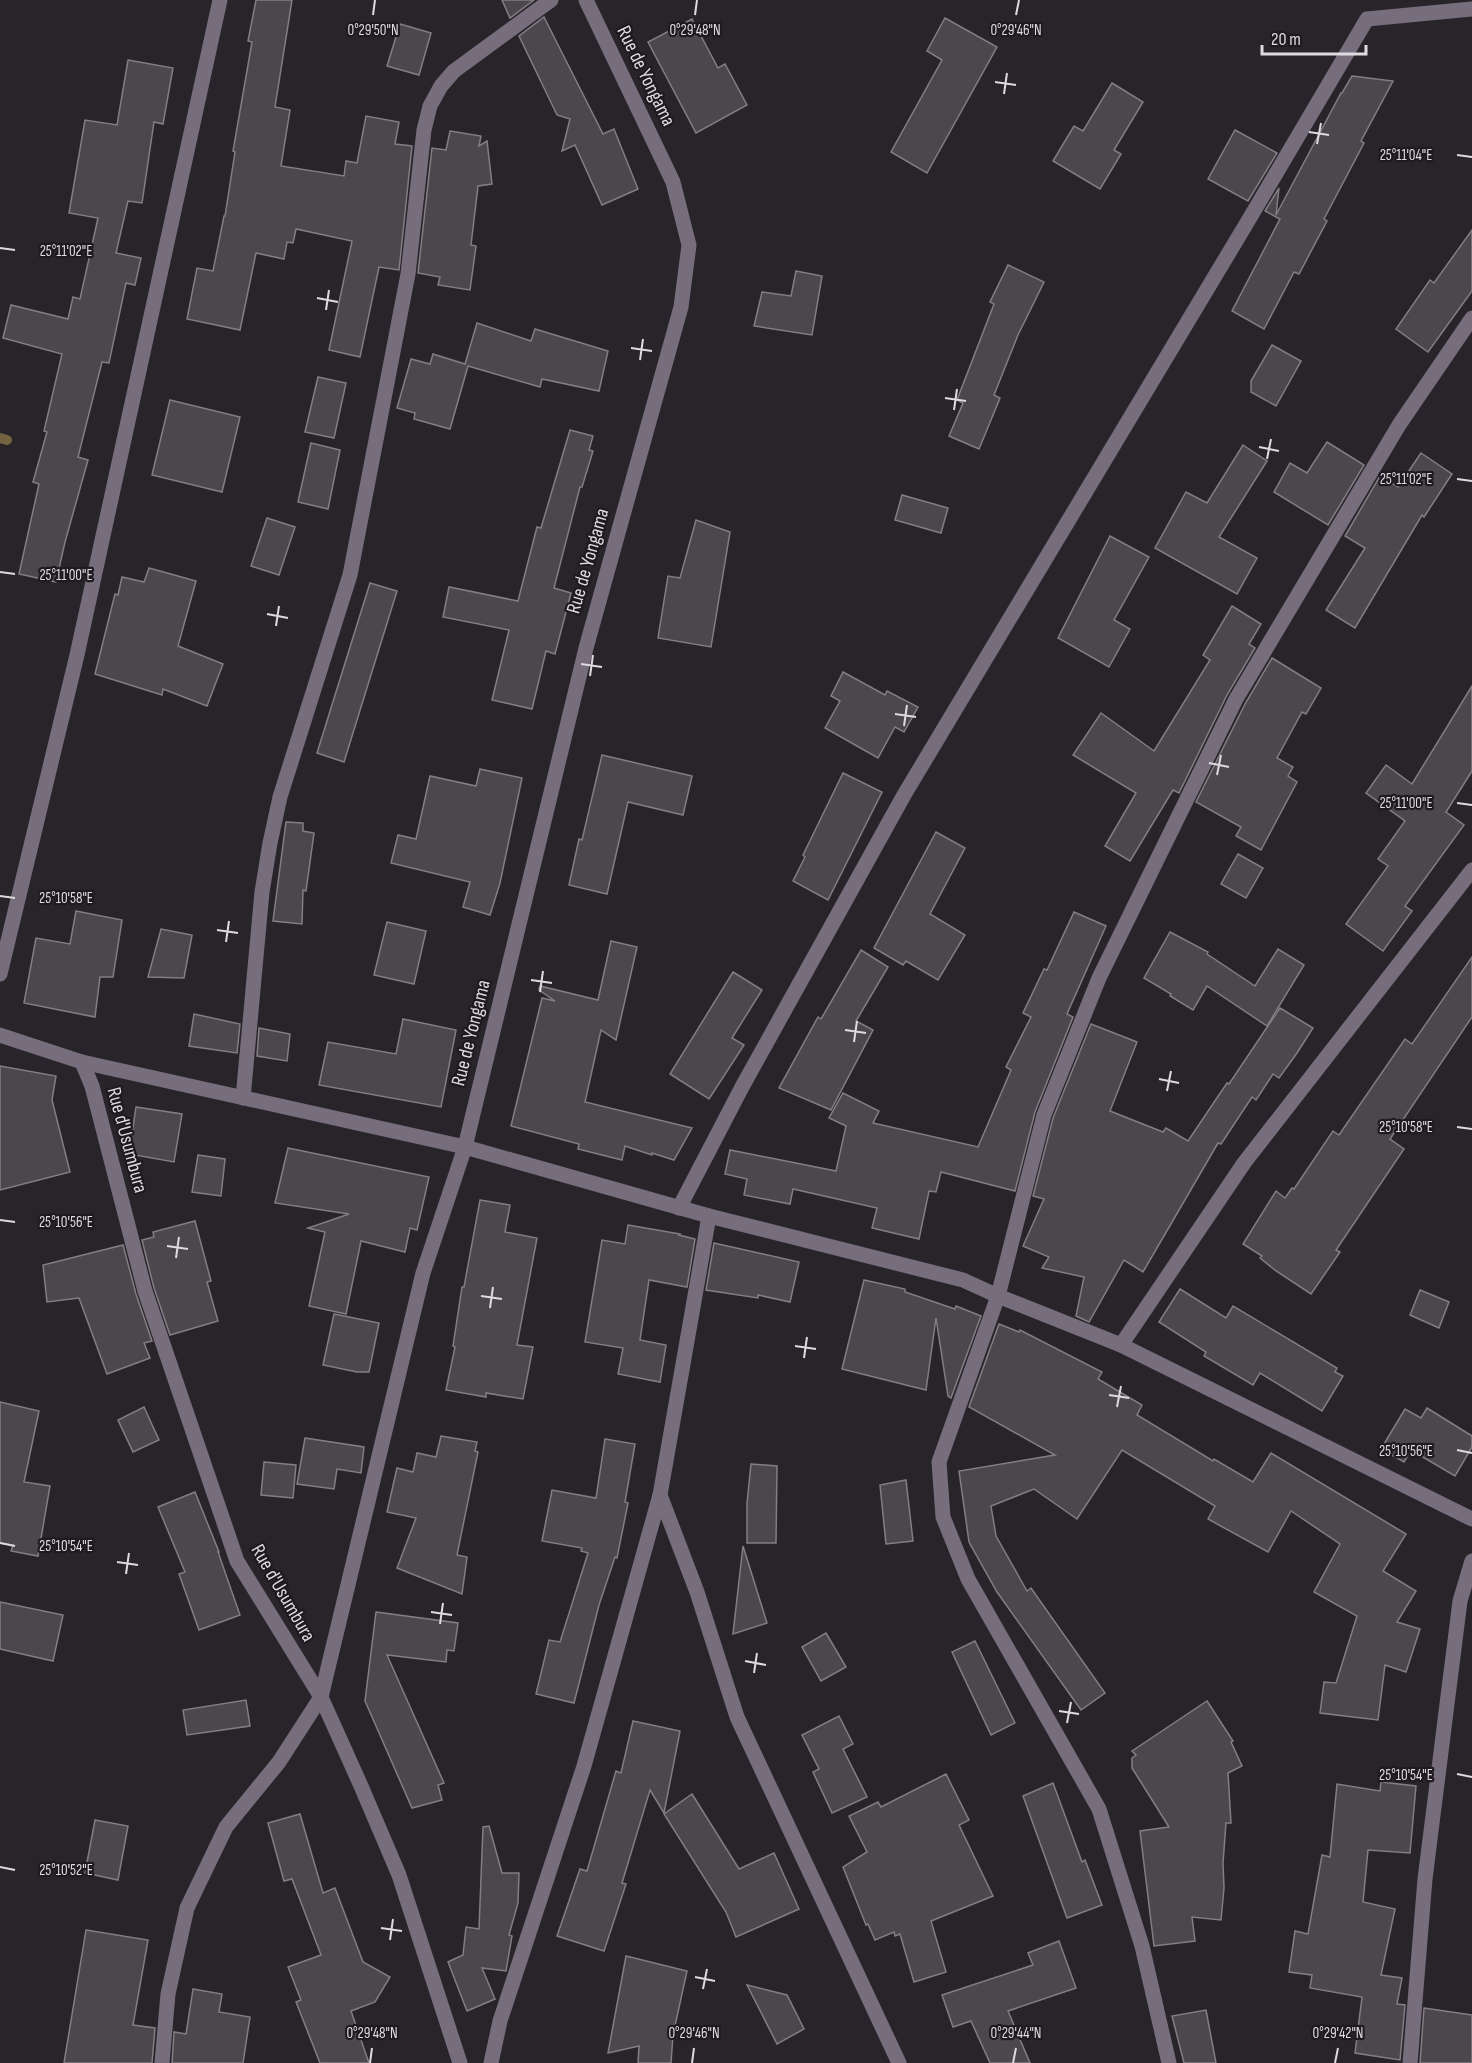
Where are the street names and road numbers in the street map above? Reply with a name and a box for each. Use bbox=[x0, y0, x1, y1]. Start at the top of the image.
street label: Rue de Yongama bbox=[611, 22, 681, 130]
street label: Rue de Yongama bbox=[562, 506, 614, 616]
street label: Rue de Yongama bbox=[446, 977, 496, 1089]
street label: Rue d'Usumbura bbox=[101, 1085, 153, 1195]
street label: Rue d'Usumbura bbox=[246, 1540, 320, 1646]

